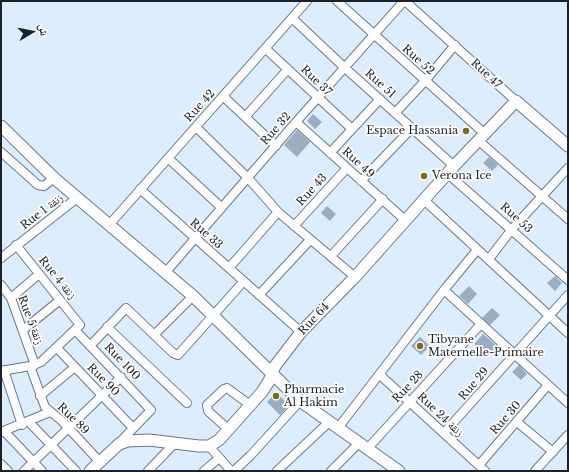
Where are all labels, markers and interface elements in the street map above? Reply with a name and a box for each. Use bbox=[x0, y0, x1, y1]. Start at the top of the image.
north arrow bbox=[12, 12, 52, 52]
text: ش bbox=[36, 23, 52, 37]
street label: Rue 52 bbox=[399, 42, 437, 78]
street label: Rue 47 bbox=[468, 56, 504, 92]
street label: Rue 37 bbox=[298, 63, 334, 99]
street label: Rue 51 bbox=[362, 67, 398, 101]
street label: Rue 42 bbox=[182, 87, 218, 125]
street label: Rue 32 bbox=[258, 110, 294, 148]
place label: Espace Hassania bbox=[366, 124, 458, 138]
marker: Espace Hassania bbox=[461, 126, 471, 136]
street label: Rue 49 bbox=[339, 145, 377, 181]
place label: Verona Ice bbox=[432, 169, 492, 183]
street label: Rue 43 bbox=[294, 171, 330, 209]
marker: Verona Ice bbox=[419, 171, 429, 181]
street label: Rue 1 زنقة bbox=[18, 191, 66, 233]
street label: Rue 53 bbox=[497, 200, 535, 236]
street label: Rue 33 bbox=[187, 216, 225, 252]
street label: Rue 4 زنقة bbox=[36, 254, 78, 302]
street label: Rue 5 زنقة bbox=[15, 294, 45, 346]
street label: Rue 64 bbox=[296, 300, 332, 338]
place label: Tibyane Maternelle-Primaire bbox=[428, 333, 544, 359]
street label: Rue 100 bbox=[101, 341, 143, 383]
marker: Tibyane Maternelle-Primaire bbox=[415, 341, 425, 351]
street label: Rue 90 bbox=[84, 361, 122, 399]
street label: Rue 29 bbox=[456, 365, 492, 403]
street label: Rue 28 bbox=[390, 368, 426, 406]
place label: Pharmacie Al Hakim bbox=[284, 383, 344, 409]
street label: Rue 24 زنقة bbox=[414, 390, 466, 440]
marker: Pharmacie Al Hakim bbox=[271, 391, 281, 401]
street label: Rue 30 bbox=[488, 399, 524, 437]
street label: Rue 89 bbox=[54, 401, 92, 437]

